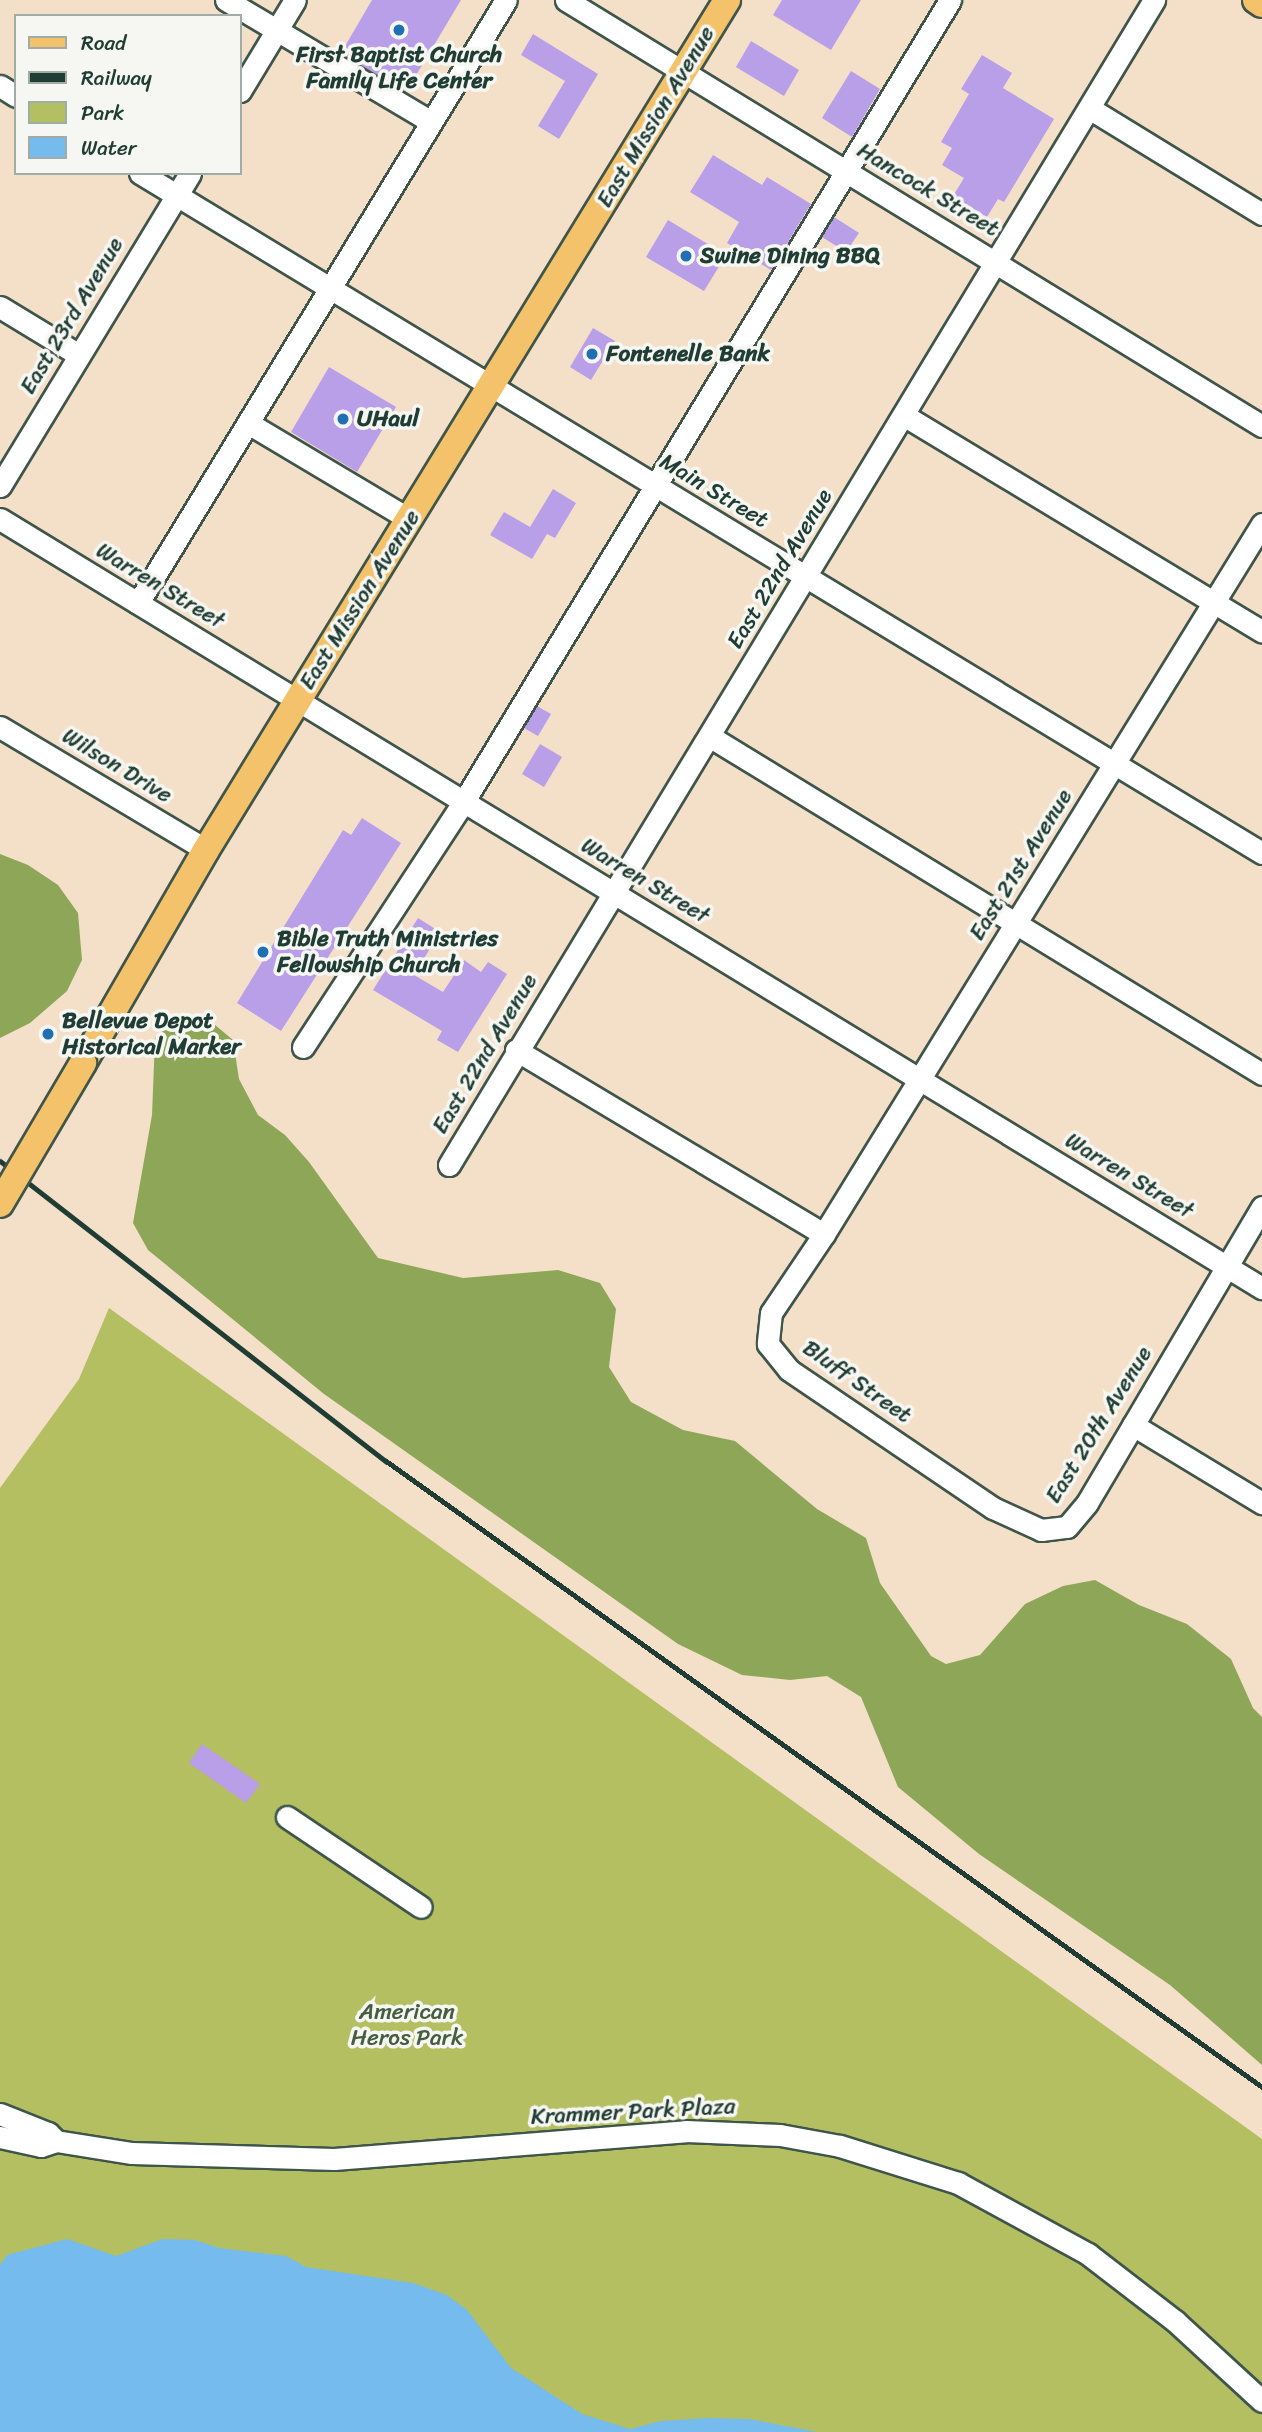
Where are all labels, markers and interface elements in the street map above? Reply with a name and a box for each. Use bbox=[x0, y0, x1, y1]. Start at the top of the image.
legend bbox=[14, 14, 242, 175]
street label: East Mission Avenue bbox=[591, 21, 721, 213]
marker: First Baptist Church Family Life Center bbox=[391, 22, 407, 38]
text: Road bbox=[81, 24, 126, 62]
place label: First Baptist Church Family Life Center bbox=[296, 41, 502, 95]
text: Railway bbox=[81, 59, 152, 97]
text: Park bbox=[81, 94, 124, 132]
text: Water bbox=[81, 129, 136, 167]
street label: Hancock Street bbox=[852, 137, 1004, 243]
street label: East 23rd Avenue bbox=[14, 233, 130, 399]
place label: Swine Dining BBQ bbox=[700, 242, 880, 270]
marker: Swine Dining BBQ bbox=[678, 248, 694, 264]
place label: Fontenelle Bank bbox=[606, 340, 770, 368]
marker: Fontenelle Bank bbox=[584, 346, 600, 362]
place label: UHaul bbox=[357, 405, 419, 433]
marker: UHaul bbox=[335, 411, 351, 427]
street label: Main Street bbox=[655, 448, 773, 534]
street label: East 22nd Avenue bbox=[721, 484, 839, 654]
street label: East Mission Avenue bbox=[293, 505, 427, 695]
street label: Warren Street bbox=[91, 537, 229, 635]
street label: Wilson Drive bbox=[57, 722, 177, 810]
street label: East 21st Avenue bbox=[963, 784, 1079, 946]
street label: Warren Street bbox=[576, 832, 714, 930]
place label: Bible Truth Ministries Fellowship Church bbox=[277, 925, 497, 979]
marker: Bible Truth Ministries Fellowship Church bbox=[255, 944, 271, 960]
street label: East 22nd Avenue bbox=[426, 969, 544, 1139]
place label: Bellevue Depot Historical Marker bbox=[62, 1007, 241, 1061]
marker: Bellevue Depot Historical Marker bbox=[40, 1026, 56, 1042]
street label: Warren Street bbox=[1060, 1127, 1198, 1225]
street label: Bluff Street bbox=[797, 1334, 917, 1430]
street label: East 20th Avenue bbox=[1040, 1341, 1158, 1509]
park label: American Heros Park bbox=[351, 1998, 463, 2052]
street label: Krammer Park Plaza bbox=[530, 2093, 736, 2131]

